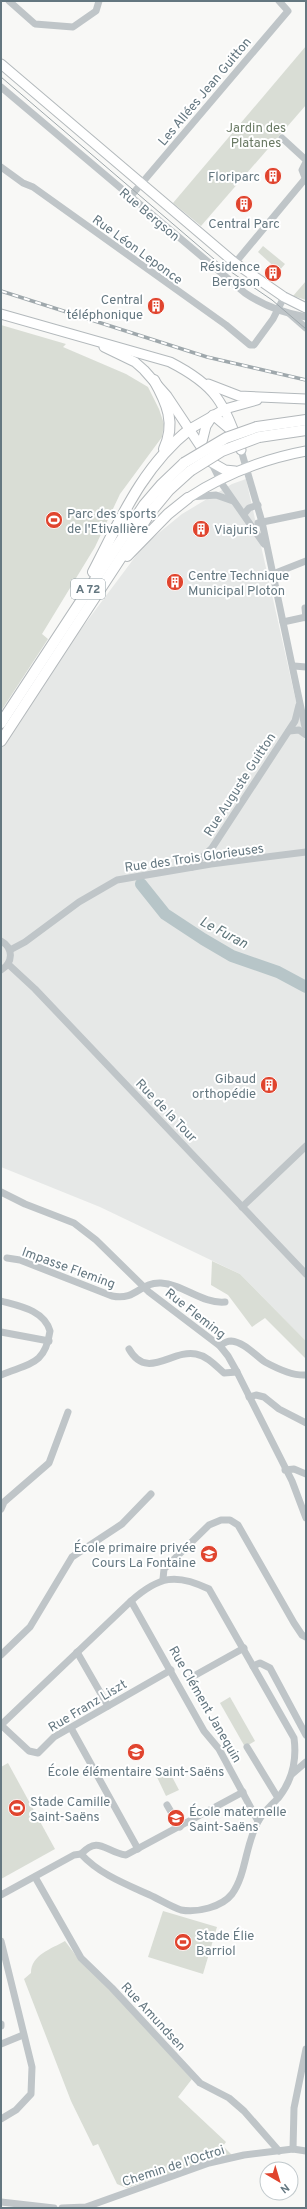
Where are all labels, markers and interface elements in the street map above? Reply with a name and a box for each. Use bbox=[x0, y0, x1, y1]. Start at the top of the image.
street label: Les Allées Jean Guitton bbox=[156, 35, 256, 150]
park label: Jardin des Platanes bbox=[226, 121, 286, 152]
building icon: Floriparc bbox=[263, 166, 283, 186]
place label: Floriparc bbox=[208, 170, 260, 186]
street label: Rue Bergson bbox=[115, 186, 182, 245]
building icon: Central Parc bbox=[234, 194, 254, 214]
street label: Rue Léon Leponce bbox=[89, 212, 185, 289]
place label: Central Parc bbox=[208, 217, 280, 233]
place label: Résidence Bergson bbox=[200, 260, 260, 291]
building icon: Résidence Bergson bbox=[263, 263, 283, 283]
place label: Central téléphonique bbox=[67, 293, 143, 324]
building icon: Central téléphonique bbox=[146, 296, 166, 316]
place label: Parc des sports de l'Etivallière bbox=[67, 507, 157, 538]
sports icon: Parc des sports de l'Etivallière bbox=[44, 510, 64, 530]
building icon: Viajuris bbox=[191, 519, 211, 539]
place label: Viajuris bbox=[214, 523, 258, 539]
place label: Centre Technique Municipal Ploton bbox=[188, 569, 289, 600]
building icon: Centre Technique Municipal Ploton bbox=[165, 572, 185, 592]
road number: A 72 bbox=[71, 579, 105, 599]
street label: Rue Auguste Guitton bbox=[201, 730, 280, 840]
street label: Rue des Trois Glorieuses bbox=[124, 841, 265, 877]
water label: Le Furan bbox=[196, 914, 251, 953]
place label: Gibaud orthopédie bbox=[192, 1072, 256, 1103]
building icon: Gibaud orthopédie bbox=[259, 1075, 279, 1095]
street label: Rue de la Tour bbox=[131, 1076, 200, 1146]
street label: Impasse Fleming bbox=[19, 1245, 117, 1293]
street label: Rue Fleming bbox=[161, 1286, 228, 1343]
place label: École primaire privée Cours La Fontaine bbox=[74, 1539, 196, 1572]
school or university icon: École primaire privée Cours La Fontaine bbox=[199, 1544, 219, 1564]
street label: Rue Clément Janequin bbox=[164, 1644, 244, 1766]
street label: Rue Franz Liszt bbox=[46, 1677, 130, 1736]
school or university icon: École élémentaire Saint-Saëns bbox=[126, 1742, 146, 1762]
place label: École élémentaire Saint-Saëns bbox=[48, 1763, 224, 1781]
place label: Stade Camille Saint-Saëns bbox=[30, 1795, 110, 1826]
sports icon: Stade Camille Saint-Saëns bbox=[7, 1798, 27, 1818]
place label: École maternelle Saint-Saëns bbox=[189, 1803, 287, 1836]
school or university icon: École maternelle Saint-Saëns bbox=[166, 1808, 186, 1828]
place label: Stade Élie Barriol bbox=[196, 1927, 254, 1960]
sports icon: Stade Élie Barriol bbox=[173, 1932, 193, 1952]
street label: Rue Amundsen bbox=[117, 1980, 188, 2055]
street label: Chemin de l'Octroi bbox=[120, 2143, 227, 2191]
north arrow bbox=[259, 2161, 299, 2201]
text: N bbox=[277, 2180, 292, 2196]

